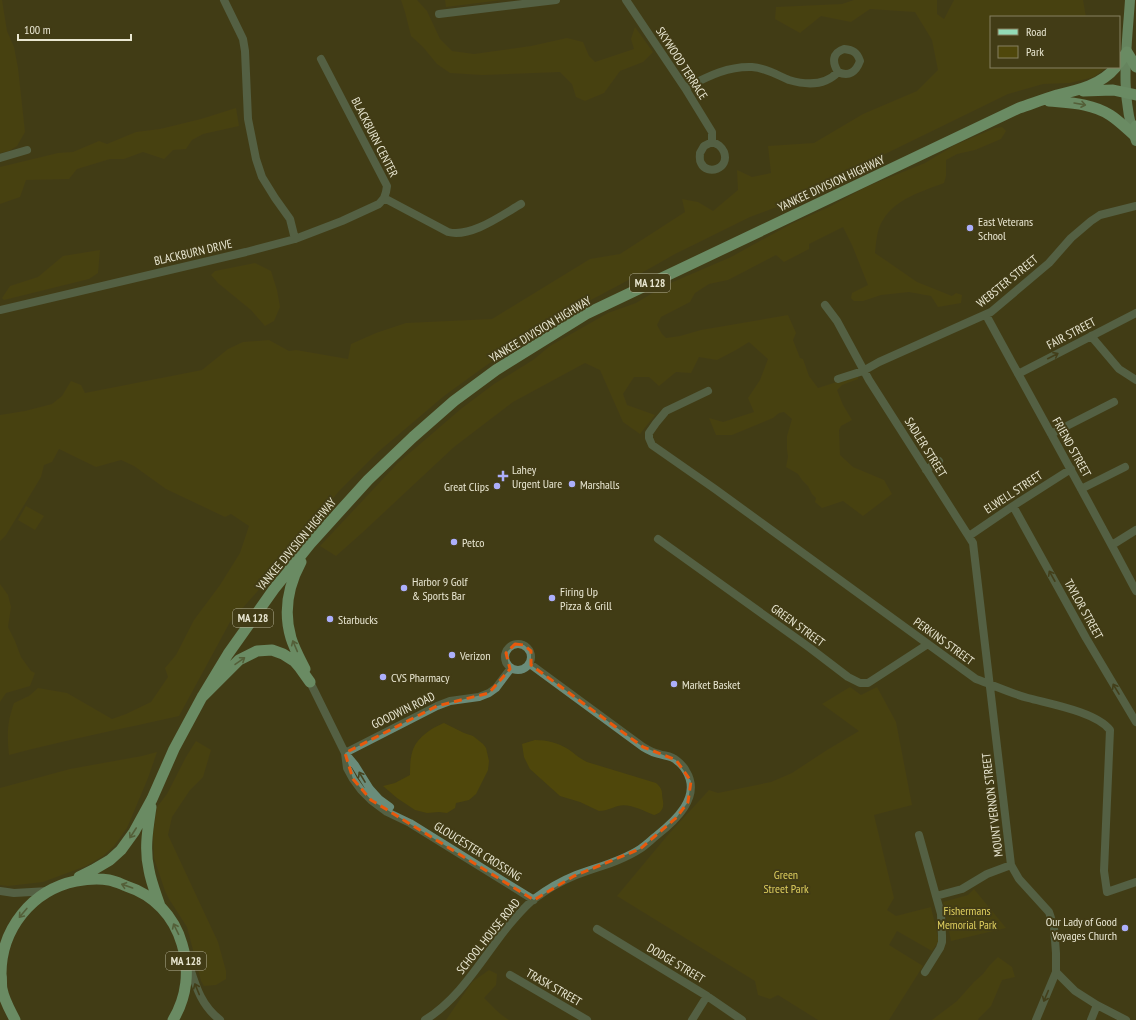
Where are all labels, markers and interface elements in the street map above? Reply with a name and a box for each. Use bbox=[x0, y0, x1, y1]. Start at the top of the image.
scale bar bbox=[18, 16, 131, 42]
legend bbox=[990, 16, 1120, 68]
text: 100 m bbox=[24, 22, 51, 37]
street label: SKYWOOD TERRACE bbox=[653, 24, 711, 102]
text: Road bbox=[1026, 24, 1046, 39]
text: Park bbox=[1026, 44, 1044, 59]
street label: BLACKBURN CENTER bbox=[348, 95, 402, 180]
one-way arrow bbox=[1074, 100, 1087, 108]
street label: YANKEE DIVISION HIGHWAY bbox=[775, 151, 887, 214]
place label: East Veterans School bbox=[978, 214, 1033, 243]
marker: East Veterans School bbox=[965, 223, 975, 233]
street label: BLACKBURN DRIVE bbox=[152, 236, 234, 268]
street label: WEBSTER STREET bbox=[973, 251, 1041, 310]
road number: MA 128 bbox=[630, 274, 670, 292]
street label: YANKEE DIVISION HIGHWAY bbox=[486, 292, 594, 365]
street label: FAIR STREET bbox=[1044, 313, 1099, 352]
one-way arrow bbox=[1047, 352, 1059, 359]
street label: SADLER STREET bbox=[902, 414, 951, 480]
street label: FRIEND STREET bbox=[1049, 415, 1095, 480]
place label: Lahey Urgent Uare bbox=[512, 462, 562, 491]
street label: ELWELL STREET bbox=[981, 467, 1046, 516]
marker: Lahey Urgent Uare bbox=[497, 470, 509, 482]
place label: Marshalls bbox=[580, 477, 620, 492]
place label: Great Clips bbox=[444, 479, 489, 494]
marker: Marshalls bbox=[567, 479, 577, 489]
marker: Great Clips bbox=[492, 481, 502, 491]
street label: YANKEE DIVISION HIGHWAY bbox=[253, 494, 339, 593]
place label: Petco bbox=[462, 535, 484, 550]
marker: Petco bbox=[449, 537, 459, 547]
one-way arrow bbox=[1047, 570, 1055, 582]
place label: Harbor 9 Golf & Sports Bar bbox=[412, 574, 469, 603]
street label: TAYLOR STREET bbox=[1061, 576, 1107, 642]
marker: Harbor 9 Golf & Sports Bar bbox=[399, 583, 409, 593]
place label: Firing Up Pizza & Grill bbox=[560, 584, 612, 613]
marker: Firing Up Pizza & Grill bbox=[547, 593, 557, 603]
street label: GREEN STREET bbox=[768, 600, 828, 650]
road number: MA 128 bbox=[233, 609, 273, 627]
place label: Starbucks bbox=[338, 612, 378, 627]
marker: Starbucks bbox=[325, 614, 335, 624]
street label: PERKINS STREET bbox=[911, 614, 978, 668]
one-way arrow bbox=[291, 641, 298, 653]
place label: Verizon bbox=[459, 648, 490, 663]
marker: Verizon bbox=[447, 650, 457, 660]
one-way arrow bbox=[235, 657, 246, 665]
place label: CVS Pharmacy bbox=[391, 670, 450, 685]
marker: CVS Pharmacy bbox=[378, 672, 388, 682]
place label: Market Basket bbox=[682, 677, 741, 692]
marker: Market Basket bbox=[669, 679, 679, 689]
one-way arrow bbox=[1112, 684, 1120, 695]
street label: GOODWIN ROAD bbox=[369, 688, 437, 732]
street label: MOUNT VERNON STREET bbox=[978, 752, 1006, 858]
one-way arrow bbox=[358, 772, 366, 783]
street label: GLOUCESTER CROSSING bbox=[431, 818, 525, 884]
one-way arrow bbox=[129, 827, 137, 838]
park label: Green Street Park bbox=[763, 867, 809, 896]
one-way arrow bbox=[121, 882, 134, 889]
street label: SCHOOL HOUSE ROAD bbox=[453, 895, 523, 977]
park label: Fishermans Memorial Park bbox=[937, 903, 997, 932]
one-way arrow bbox=[18, 908, 27, 918]
place label: Our Lady of Good Voyages Church bbox=[1046, 914, 1117, 943]
marker: Our Lady of Good Voyages Church bbox=[1120, 923, 1130, 933]
one-way arrow bbox=[172, 924, 179, 936]
street label: DODGE STREET bbox=[644, 940, 708, 986]
road number: MA 128 bbox=[166, 952, 206, 970]
street label: TRASK STREET bbox=[524, 965, 585, 1009]
one-way arrow bbox=[193, 984, 201, 996]
one-way arrow bbox=[1041, 990, 1049, 1002]

